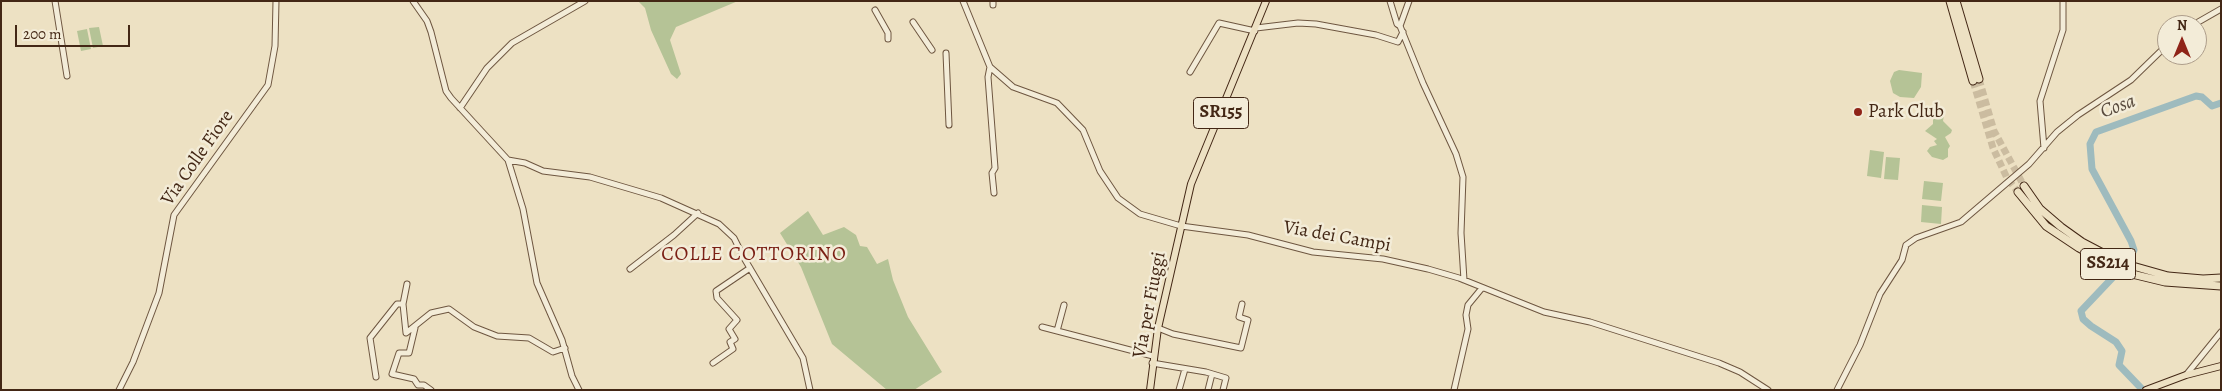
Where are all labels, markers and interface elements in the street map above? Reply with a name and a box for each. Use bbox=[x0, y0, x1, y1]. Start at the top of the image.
scale bar bbox=[18, 15, 132, 47]
north arrow bbox=[2157, 15, 2207, 65]
text: N bbox=[2177, 16, 2187, 35]
text: 200 m bbox=[23, 24, 62, 44]
water label: Cosa bbox=[2097, 90, 2139, 124]
road number: SR155 bbox=[1194, 98, 1248, 128]
place label: Park Club bbox=[1868, 101, 1944, 123]
street label: Via Colle Fiore bbox=[157, 106, 239, 210]
marker: Park Club bbox=[1852, 106, 1864, 118]
street label: Via dei Campi bbox=[1282, 216, 1392, 258]
district label: COLLE COTTORINO bbox=[659, 243, 849, 267]
road number: SS214 bbox=[2080, 248, 2136, 280]
street label: Via per Fiuggi bbox=[1129, 250, 1171, 360]

